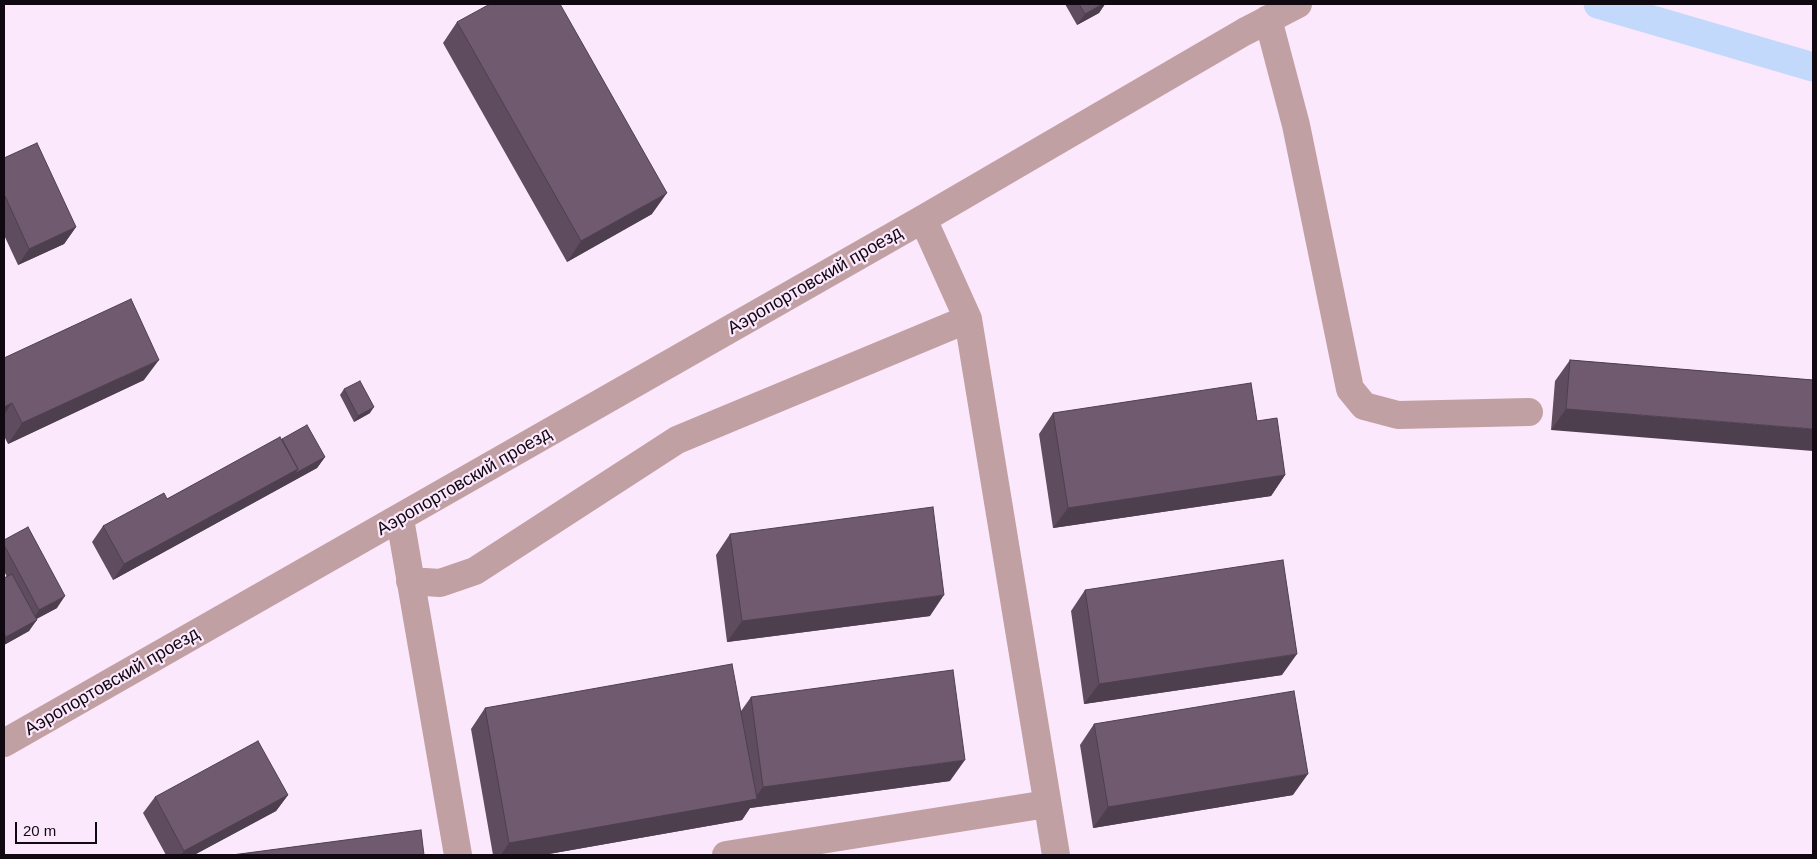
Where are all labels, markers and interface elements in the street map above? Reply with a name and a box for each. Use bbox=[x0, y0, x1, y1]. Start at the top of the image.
street label: Аэропортовский проезд bbox=[724, 222, 906, 340]
street label: Аэропортовский проезд bbox=[373, 423, 555, 541]
street label: Аэропортовский проезд bbox=[21, 623, 203, 741]
scale bar bbox=[18, 812, 100, 844]
text: 20 m bbox=[23, 822, 56, 839]

